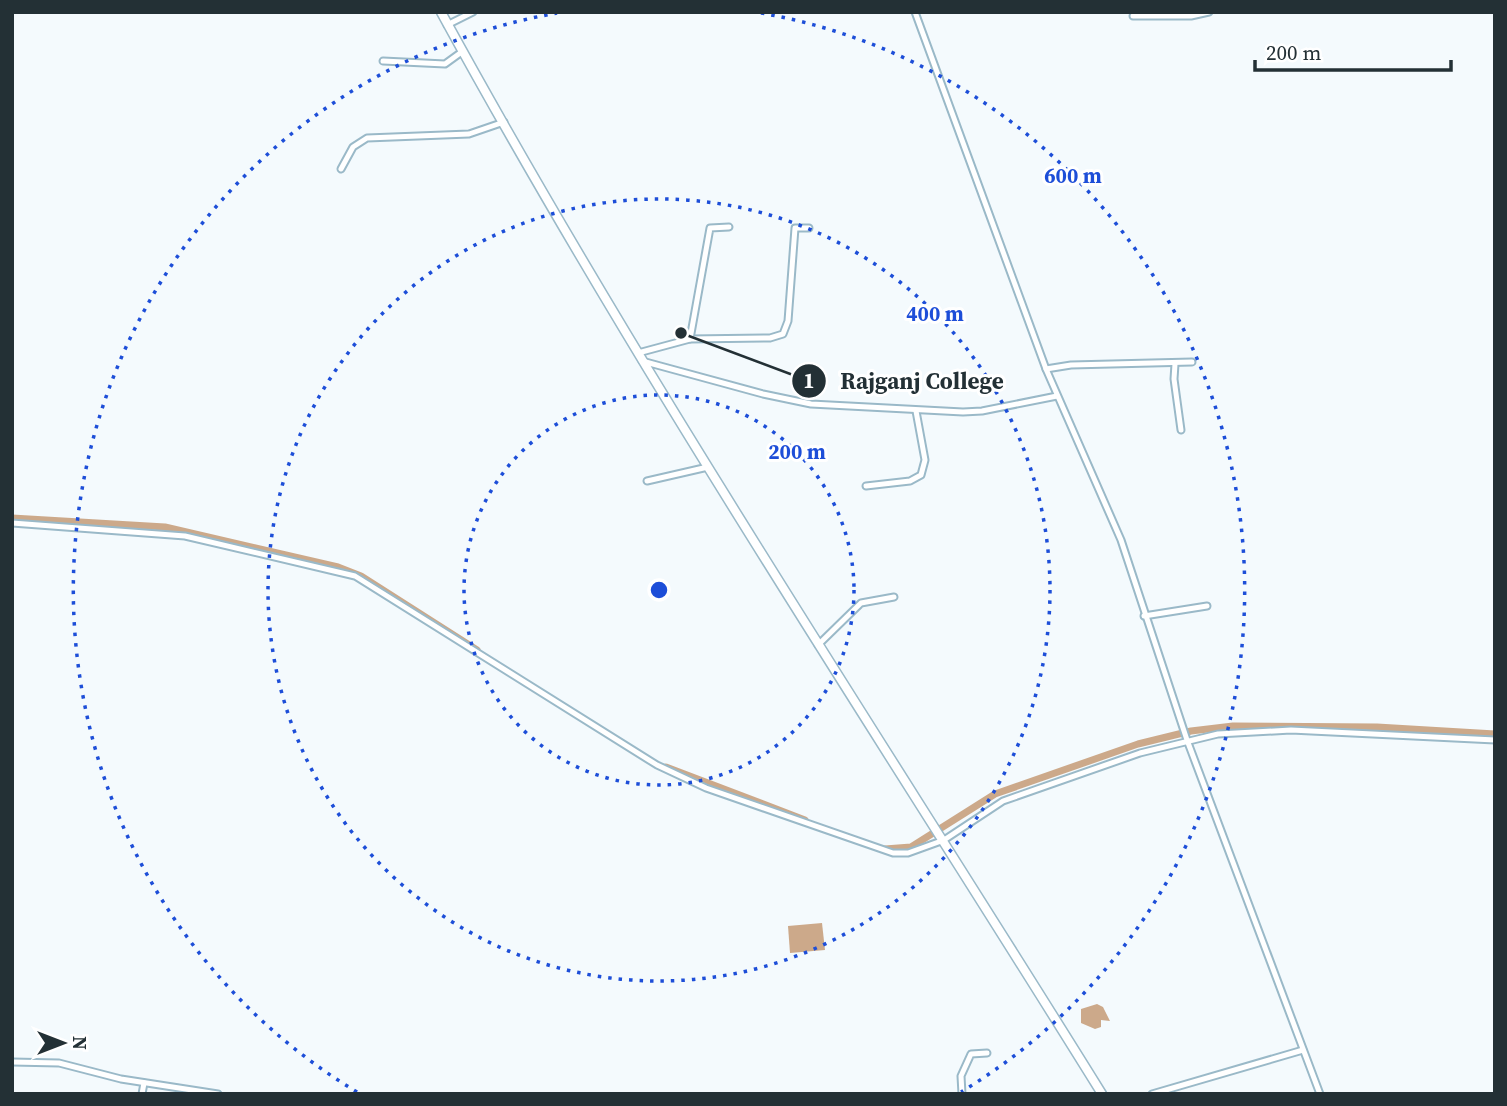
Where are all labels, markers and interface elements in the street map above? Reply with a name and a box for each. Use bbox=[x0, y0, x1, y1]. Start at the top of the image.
scale bar bbox=[1255, 28, 1451, 72]
text: 200 m bbox=[1266, 38, 1321, 67]
text: 600 m bbox=[1044, 161, 1102, 190]
text: 400 m bbox=[906, 299, 964, 328]
callout: Rajganj College bbox=[791, 359, 1018, 403]
text: Rajganj College bbox=[840, 365, 1004, 397]
text: 1 bbox=[803, 366, 815, 395]
text: 200 m bbox=[768, 437, 826, 466]
centre of rings bbox=[647, 578, 671, 602]
north arrow bbox=[28, 1008, 98, 1078]
text: N bbox=[67, 1036, 93, 1050]

